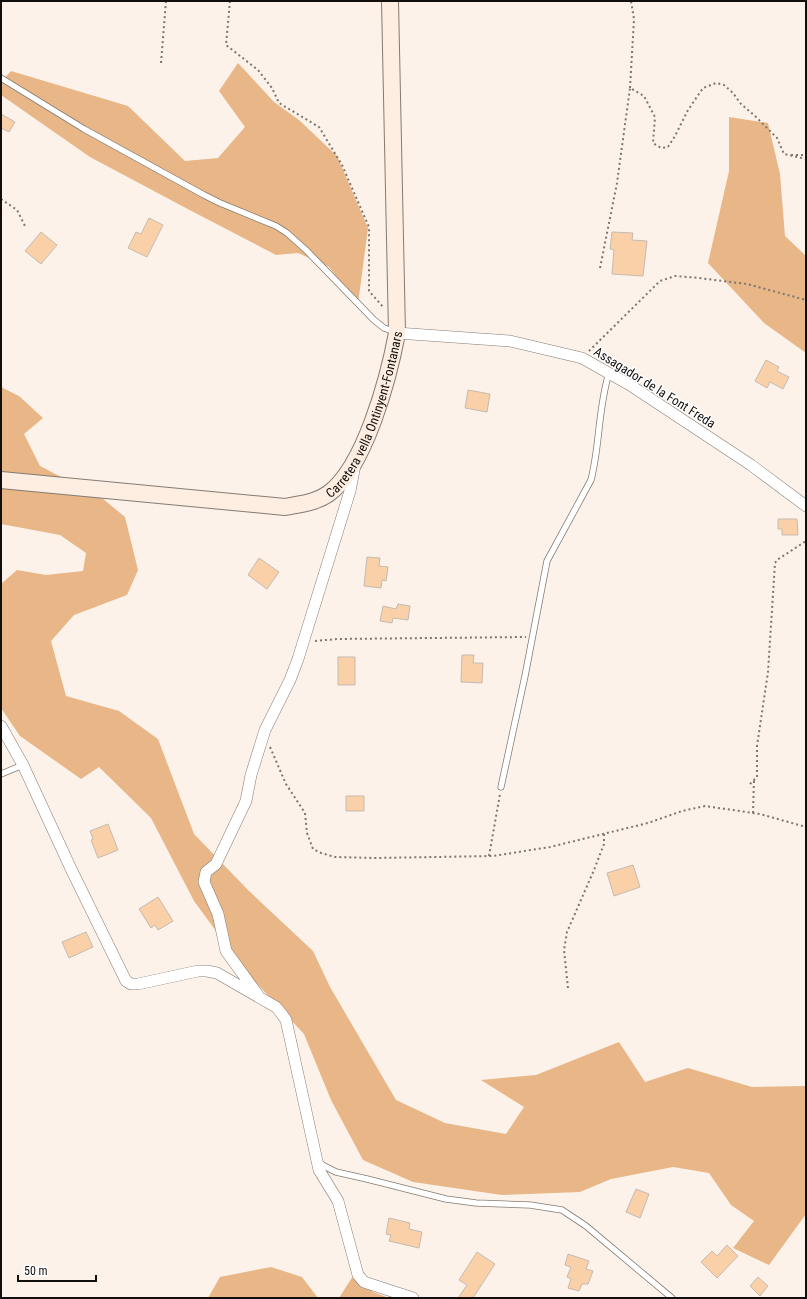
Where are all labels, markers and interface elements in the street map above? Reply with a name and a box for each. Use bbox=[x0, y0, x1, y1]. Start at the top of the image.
street label: Carretera vella Ontinyent-Fontanars bbox=[323, 330, 405, 501]
street label: Assagador de la Font Freda bbox=[591, 344, 718, 431]
scale bar bbox=[18, 1257, 96, 1283]
text: 50 m bbox=[24, 1264, 48, 1278]

